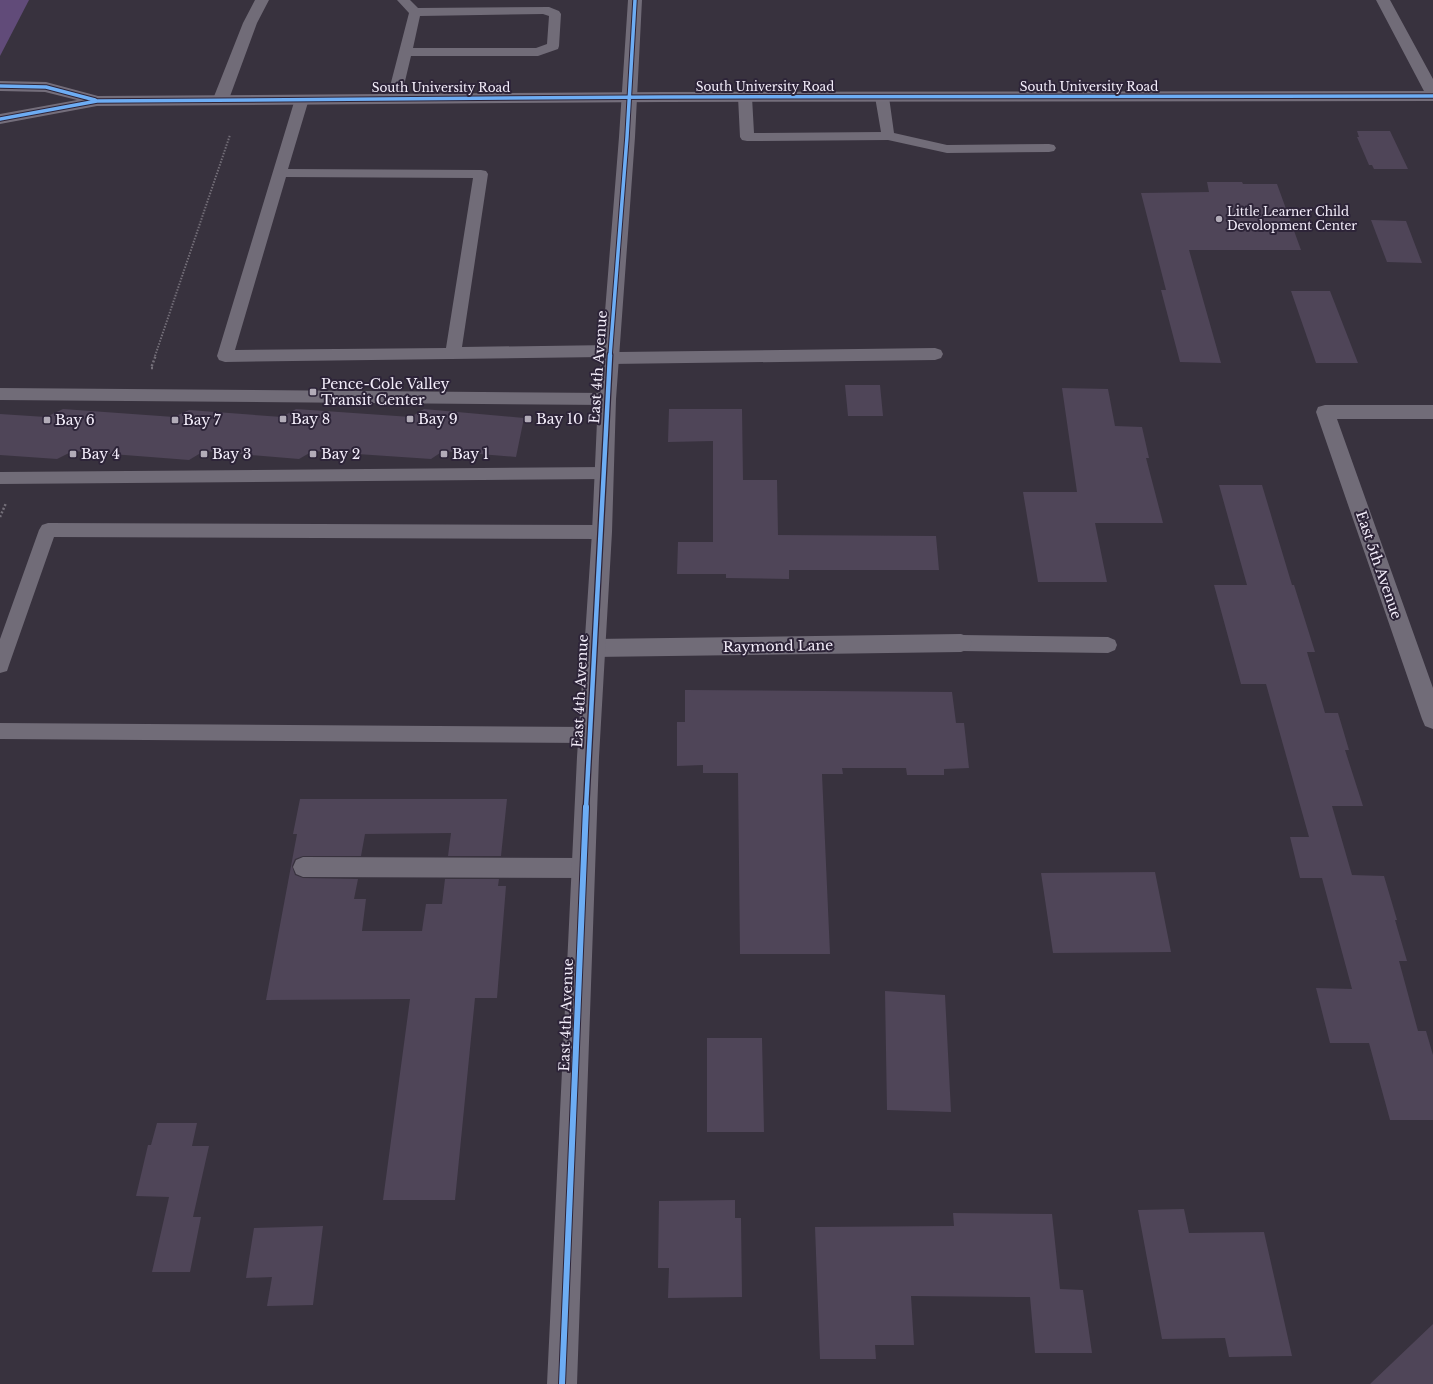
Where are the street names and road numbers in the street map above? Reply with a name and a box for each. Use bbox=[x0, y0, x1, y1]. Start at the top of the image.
street label: South University Road bbox=[696, 79, 834, 94]
street label: South University Road bbox=[1020, 79, 1158, 94]
street label: South University Road bbox=[372, 80, 510, 95]
street label: East 4th Avenue bbox=[585, 310, 611, 424]
street label: East 5th Avenue bbox=[1352, 509, 1406, 621]
street label: East 4th Avenue bbox=[568, 634, 592, 748]
street label: Raymond Lane bbox=[723, 636, 833, 656]
street label: East 4th Avenue bbox=[555, 958, 577, 1072]

